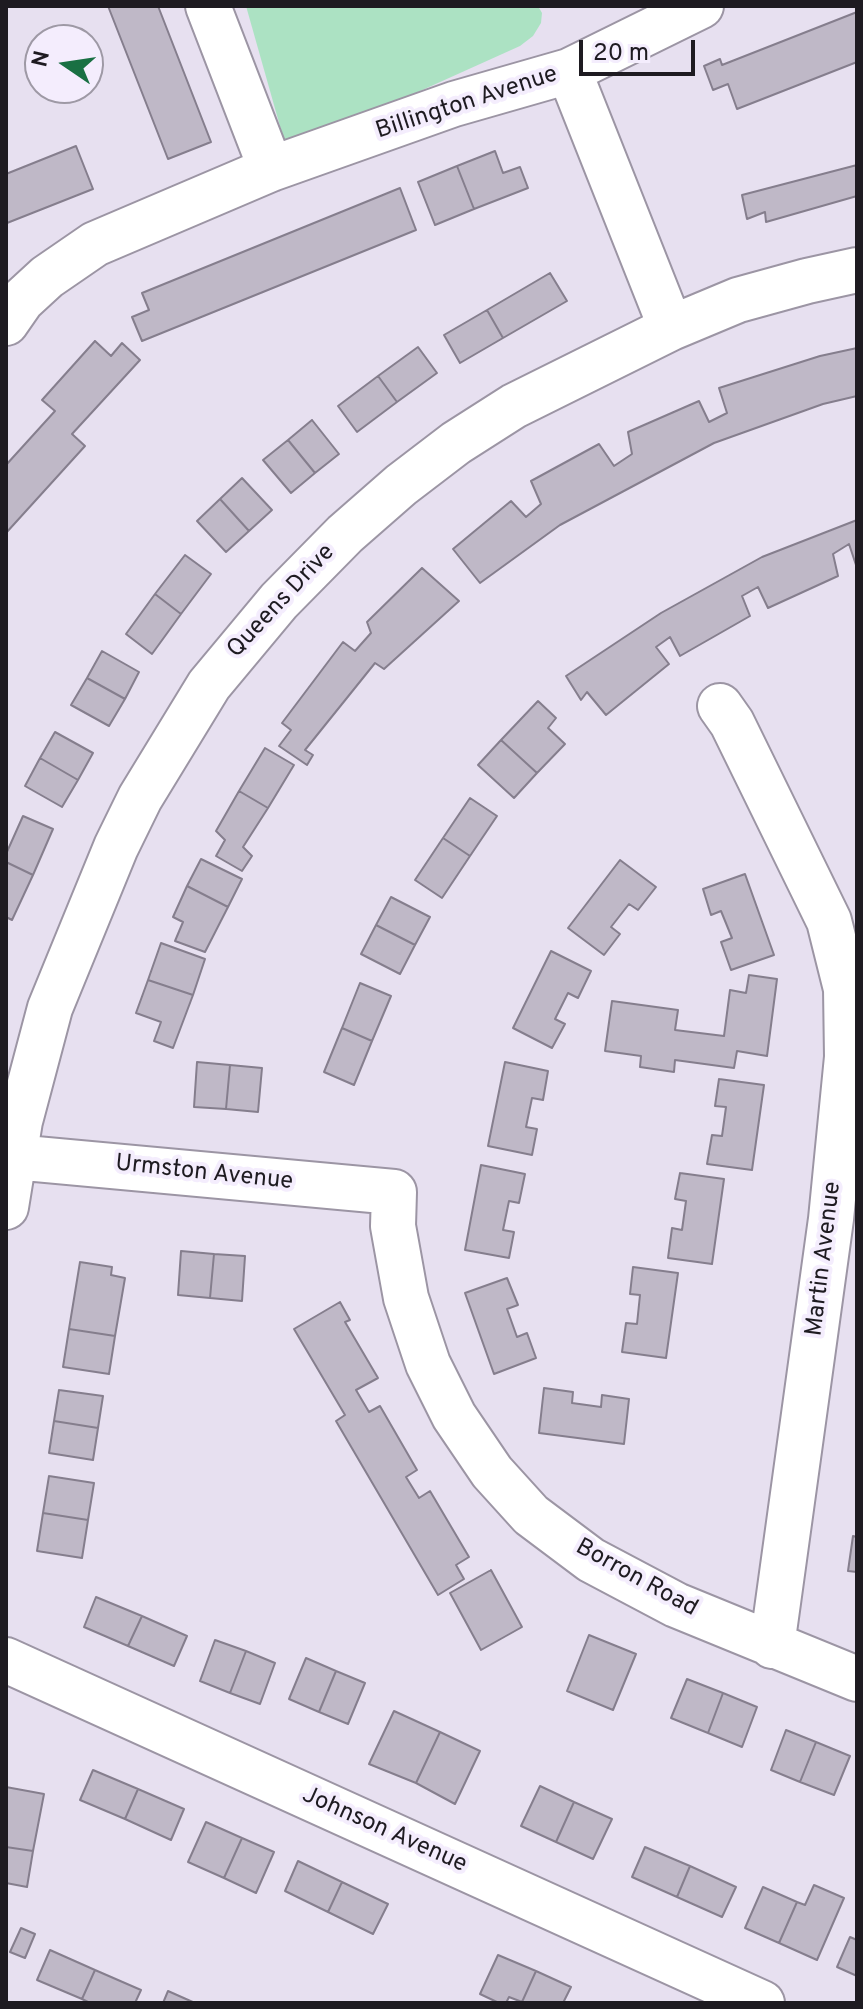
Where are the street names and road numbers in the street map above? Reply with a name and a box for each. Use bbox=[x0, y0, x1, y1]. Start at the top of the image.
street label: Billington Avenue bbox=[372, 61, 562, 147]
street label: Queens Drive bbox=[222, 539, 342, 665]
street label: Urmston Avenue bbox=[114, 1150, 294, 1198]
street label: Martin Avenue bbox=[801, 1180, 849, 1338]
street label: Borron Road bbox=[570, 1534, 702, 1624]
street label: Johnson Avenue bbox=[297, 1782, 471, 1880]

